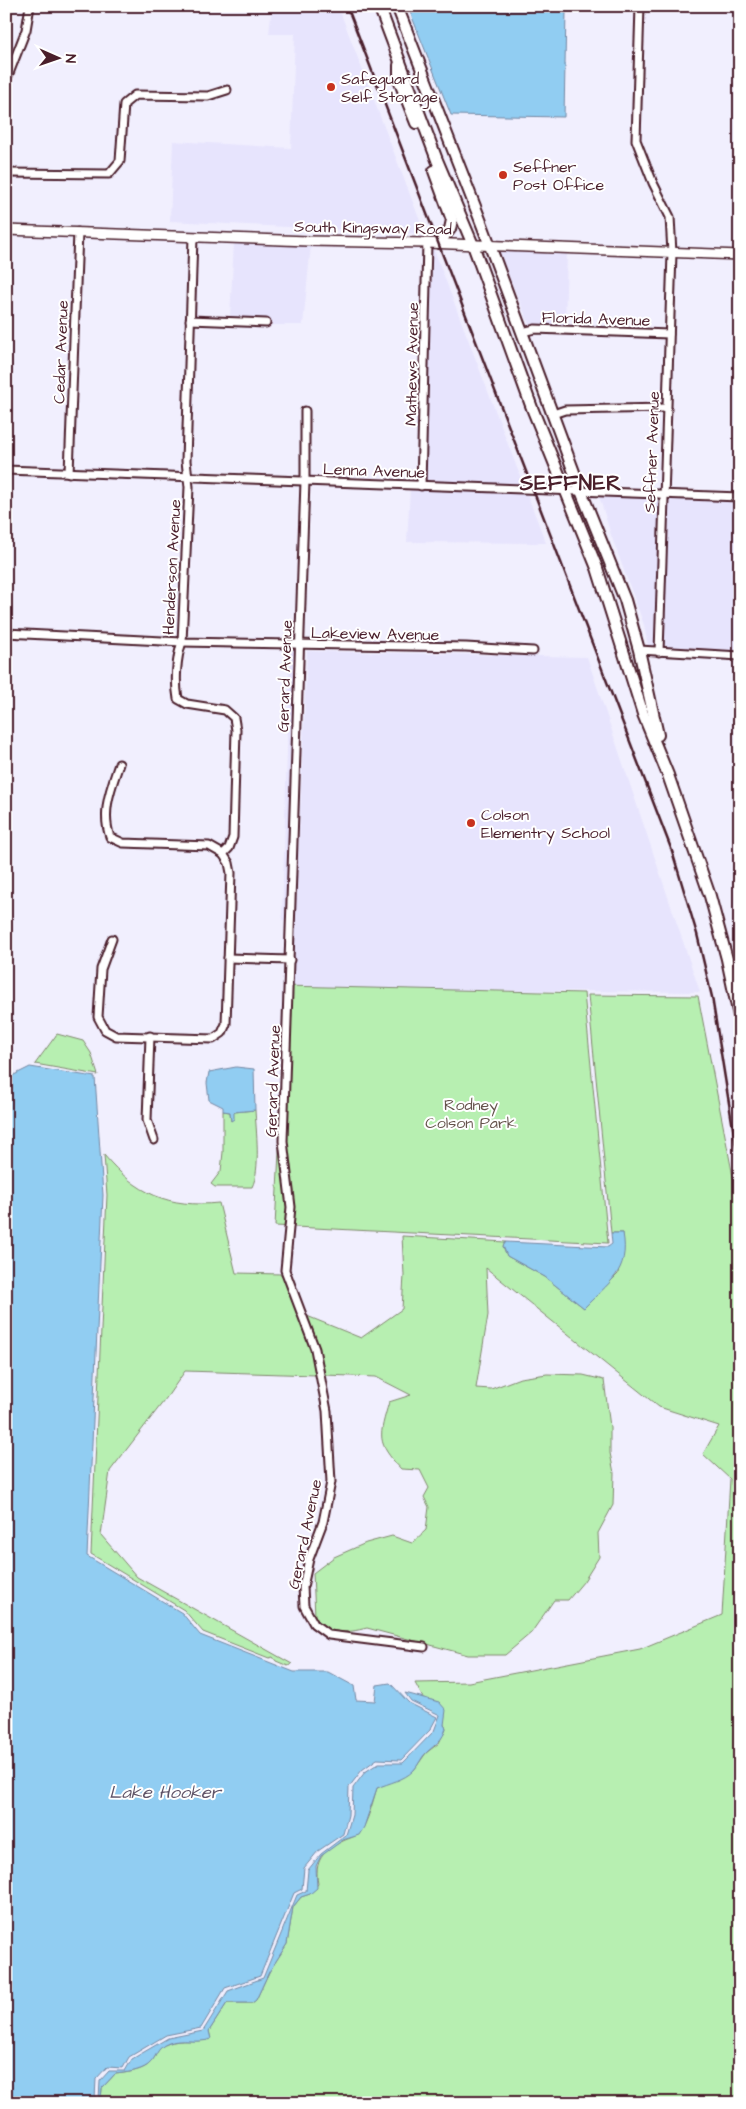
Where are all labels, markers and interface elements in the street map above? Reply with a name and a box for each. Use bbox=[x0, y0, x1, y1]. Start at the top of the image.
north arrow bbox=[32, 32, 82, 82]
text: N bbox=[60, 54, 80, 63]
place label: Safeguard Self Storage bbox=[341, 68, 438, 109]
marker: Safeguard Self Storage bbox=[325, 81, 337, 93]
place label: Seffner Post Office bbox=[513, 156, 604, 196]
marker: Seffner Post Office bbox=[497, 169, 509, 181]
street label: South Kingsway Road bbox=[294, 216, 452, 241]
street label: Cedar Avenue bbox=[48, 300, 74, 404]
street label: Mathews Avenue bbox=[400, 302, 424, 426]
street label: Florida Avenue bbox=[541, 306, 651, 332]
street label: Seffner Avenue bbox=[639, 390, 665, 513]
street label: Lenna Avenue bbox=[322, 458, 426, 484]
district label: SEFFNER bbox=[519, 469, 622, 498]
street label: Henderson Avenue bbox=[157, 498, 187, 635]
street label: Gerard Avenue bbox=[272, 619, 298, 732]
street label: Lakeview Avenue bbox=[311, 622, 440, 646]
place label: Colson Elementry School bbox=[481, 804, 610, 845]
marker: Colson Elementry School bbox=[465, 817, 477, 829]
street label: Gerard Avenue bbox=[260, 1024, 286, 1137]
park label: Rodney Colson Park bbox=[425, 1094, 517, 1134]
street label: Gerard Avenue bbox=[283, 1477, 327, 1591]
water label: Lake Hooker bbox=[109, 1780, 223, 1805]

